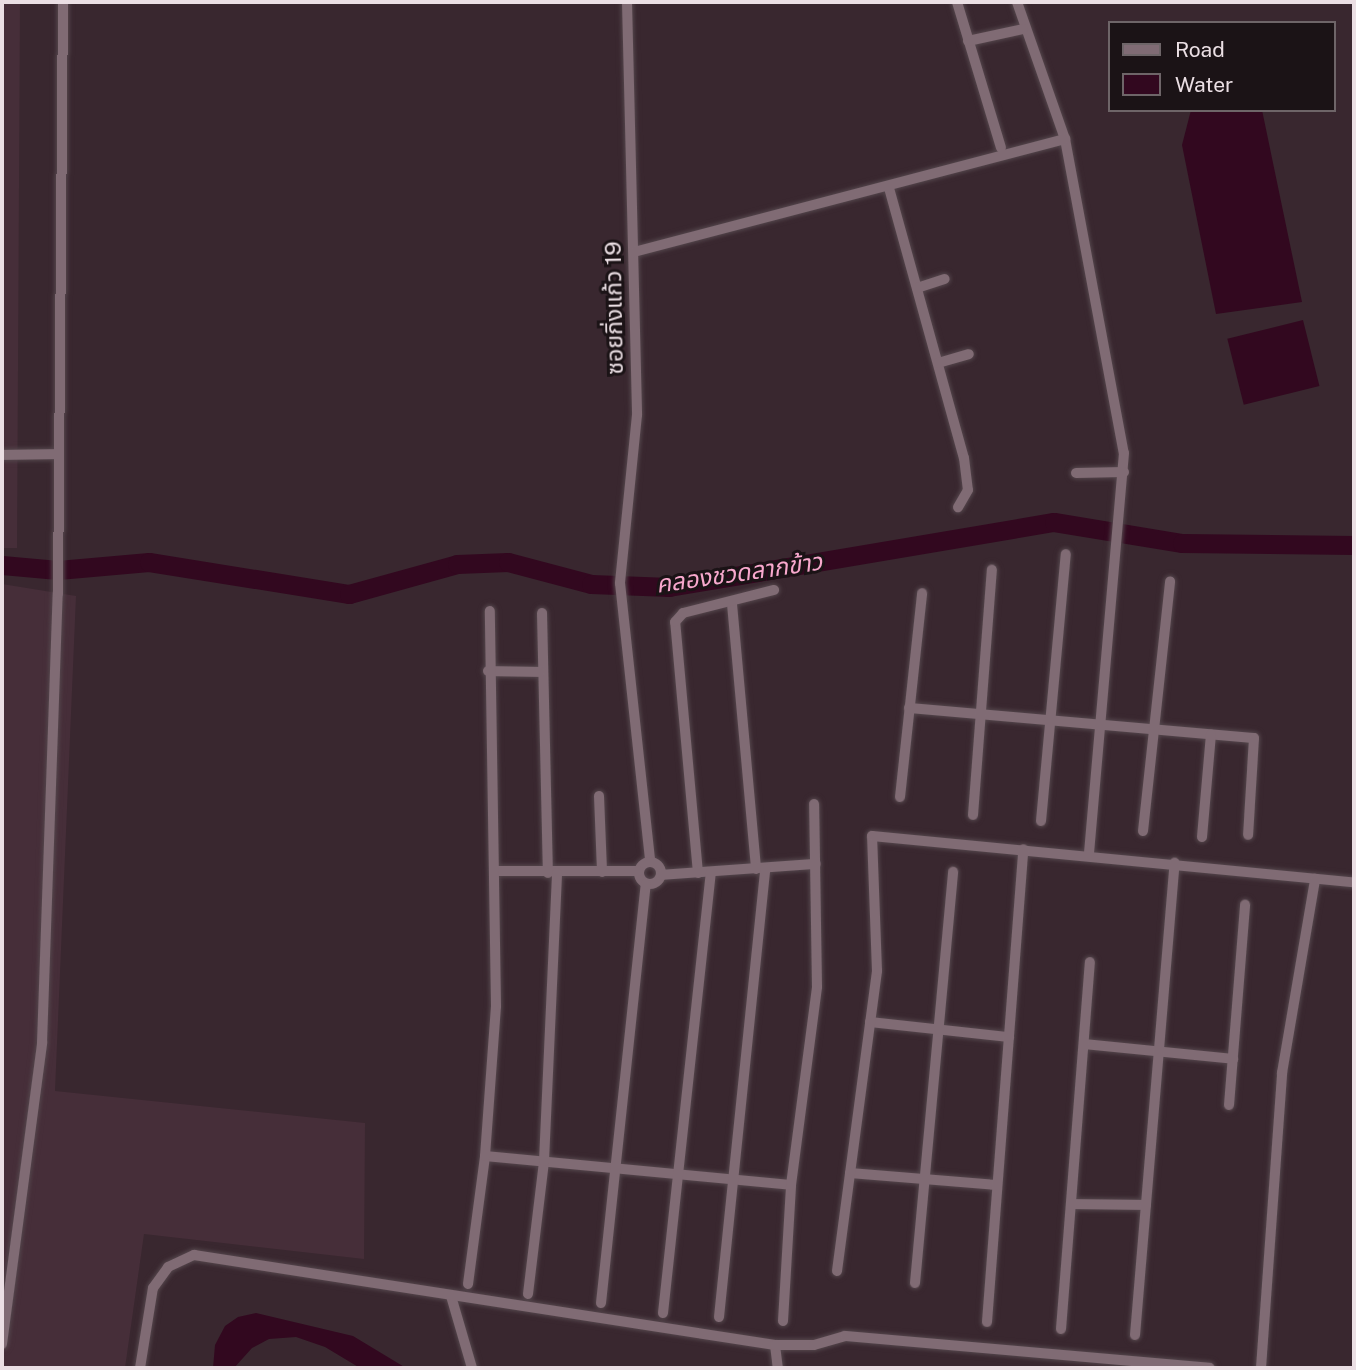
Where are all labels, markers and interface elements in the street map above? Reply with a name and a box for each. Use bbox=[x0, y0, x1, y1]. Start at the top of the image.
legend bbox=[1108, 21, 1335, 112]
text: Road bbox=[1175, 37, 1225, 62]
text: Water bbox=[1175, 72, 1233, 97]
street label: ซอยกิ่งแก้ว 19 bbox=[599, 241, 629, 375]
water label: คลองชวดลากข้าว bbox=[654, 547, 824, 599]

